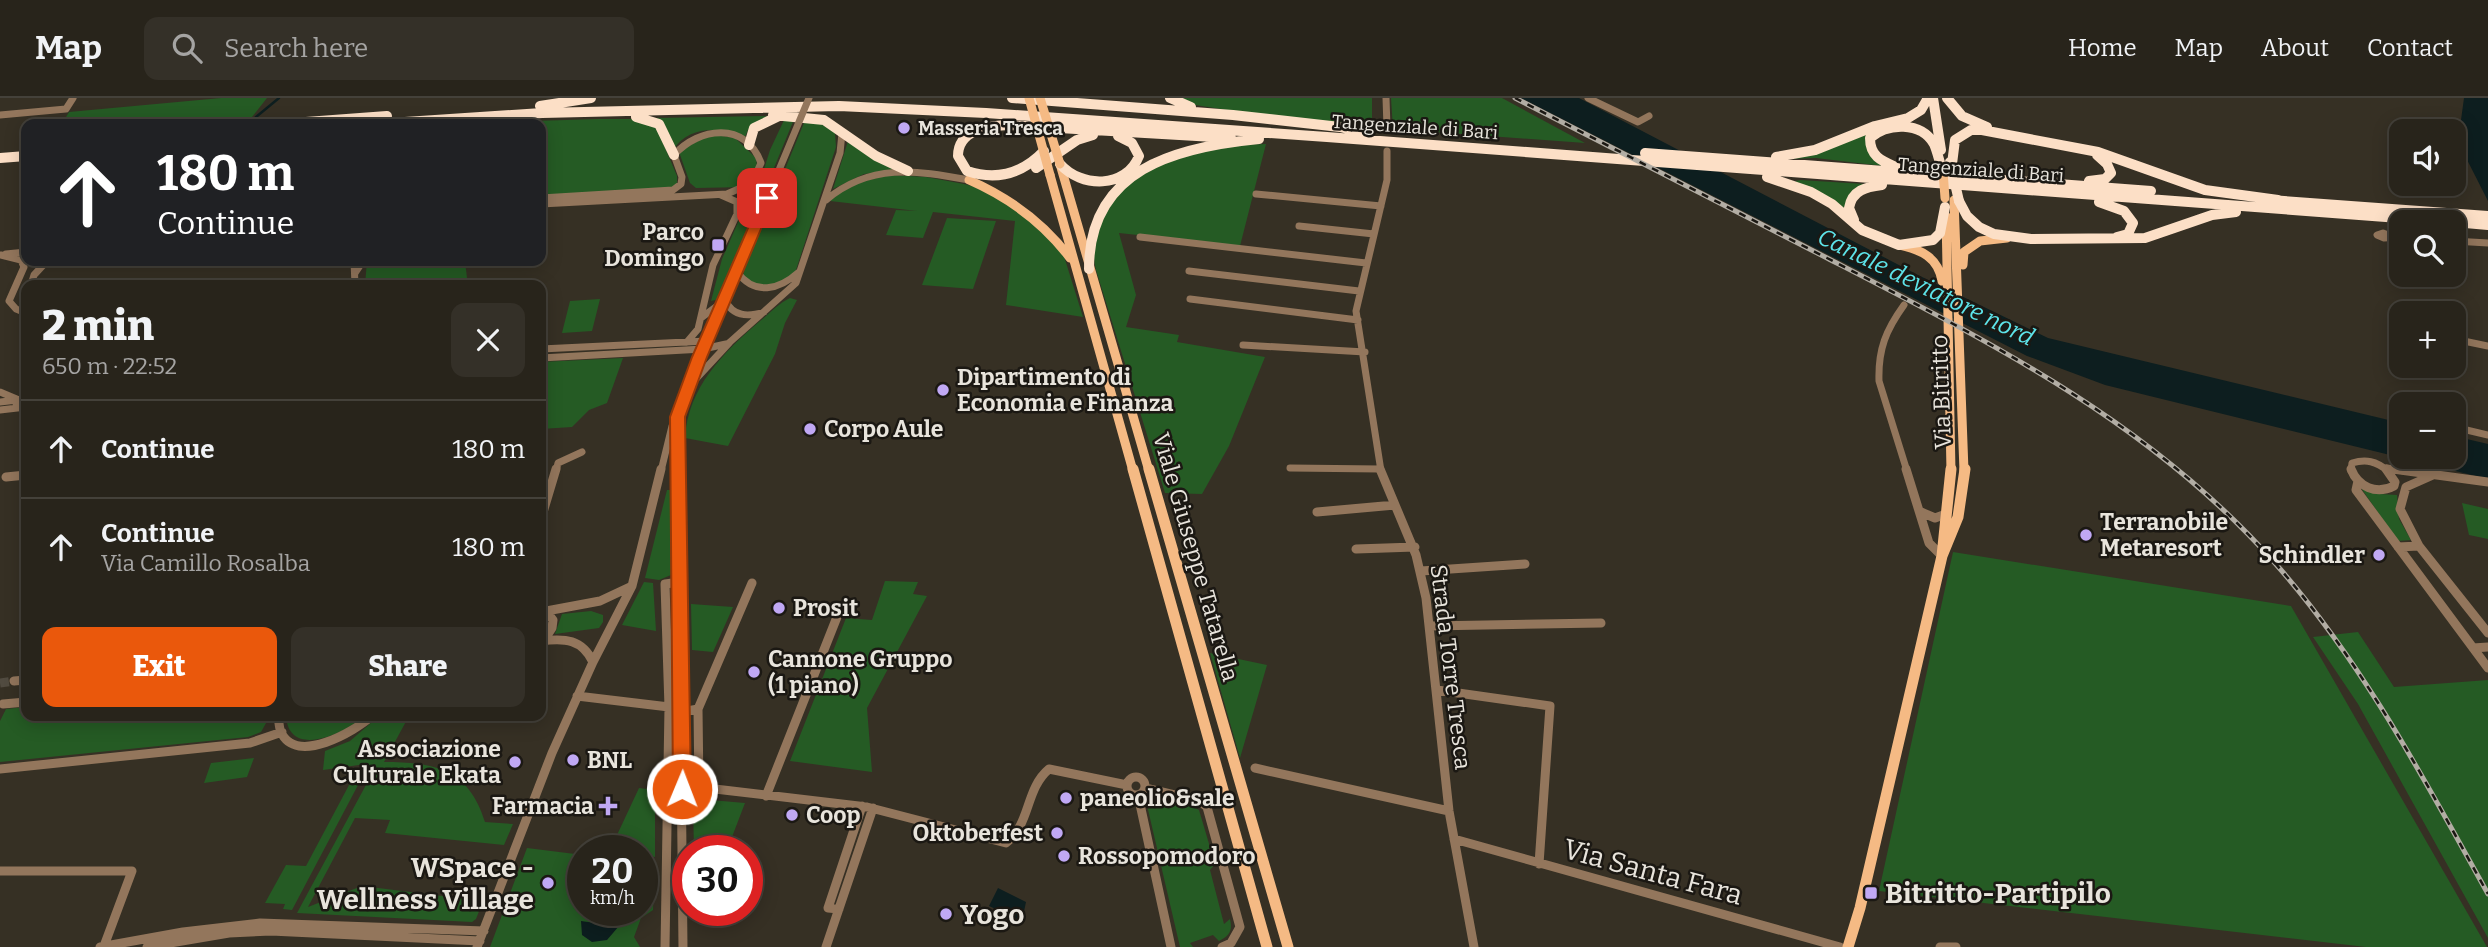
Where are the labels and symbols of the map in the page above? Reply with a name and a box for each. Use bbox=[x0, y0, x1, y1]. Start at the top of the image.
street label: Tangenziale di Bari bbox=[1331, 110, 1499, 144]
place label: Masseria Tresca bbox=[918, 117, 1063, 140]
marker: Masseria Tresca bbox=[896, 120, 912, 136]
street label: Tangenziale di Bari bbox=[1897, 153, 2065, 187]
pin bbox=[737, 168, 797, 228]
place label: Parco Domingo bbox=[604, 218, 704, 272]
water label: Canale deviatore nord bbox=[1813, 222, 2039, 352]
marker: Parco Domingo bbox=[710, 237, 726, 253]
street label: Via Bitritto bbox=[1925, 334, 1957, 450]
place label: Dipartimento di Economia e Finanza bbox=[957, 363, 1173, 417]
marker: Dipartimento di Economia e Finanza bbox=[935, 382, 951, 398]
place label: Corpo Aule bbox=[824, 415, 943, 443]
marker: Corpo Aule bbox=[802, 421, 818, 437]
street label: Viale Giuseppe Tatarella bbox=[1147, 429, 1245, 685]
place label: Terranobile Metaresort bbox=[2100, 508, 2228, 562]
marker: Terranobile Metaresort bbox=[2078, 527, 2094, 543]
place label: Schindler bbox=[2258, 541, 2365, 569]
marker: Schindler bbox=[2371, 547, 2387, 563]
street label: Strada Torre Tresca bbox=[1425, 563, 1478, 772]
place label: Prosit bbox=[793, 594, 858, 622]
marker: Prosit bbox=[771, 600, 787, 616]
place label: Cannone Gruppo (1 piano) bbox=[768, 645, 953, 699]
marker: Cannone Gruppo (1 piano) bbox=[746, 664, 762, 680]
place label: Associazione Culturale Ekata bbox=[333, 735, 501, 789]
place label: BNL bbox=[587, 746, 632, 774]
marker: BNL bbox=[565, 752, 581, 768]
position arrow bbox=[645, 752, 719, 826]
marker: Associazione Culturale Ekata bbox=[507, 754, 523, 770]
place label: paneolio&sale bbox=[1080, 784, 1235, 812]
marker: paneolio&sale bbox=[1058, 790, 1074, 806]
place label: Farmacia bbox=[492, 792, 594, 820]
marker: Farmacia bbox=[600, 798, 616, 814]
place label: Coop bbox=[806, 801, 861, 829]
marker: Coop bbox=[784, 807, 800, 823]
place label: Oktoberfest bbox=[913, 819, 1043, 847]
marker: Oktoberfest bbox=[1049, 825, 1065, 841]
street label: Via Santa Fara bbox=[1560, 832, 1746, 912]
speed limit sign: 30 bbox=[672, 835, 763, 926]
place label: Rossopomodoro bbox=[1078, 842, 1255, 870]
marker: Rossopomodoro bbox=[1056, 848, 1072, 864]
place label: WSpace - Wellness Village bbox=[317, 851, 534, 916]
marker: WSpace - Wellness Village bbox=[540, 875, 556, 891]
place label: Bitritto-Partipilo bbox=[1885, 877, 2111, 910]
marker: Bitritto-Partipilo bbox=[1863, 885, 1879, 901]
place label: Yogo bbox=[960, 898, 1024, 931]
marker: Yogo bbox=[938, 906, 954, 922]

